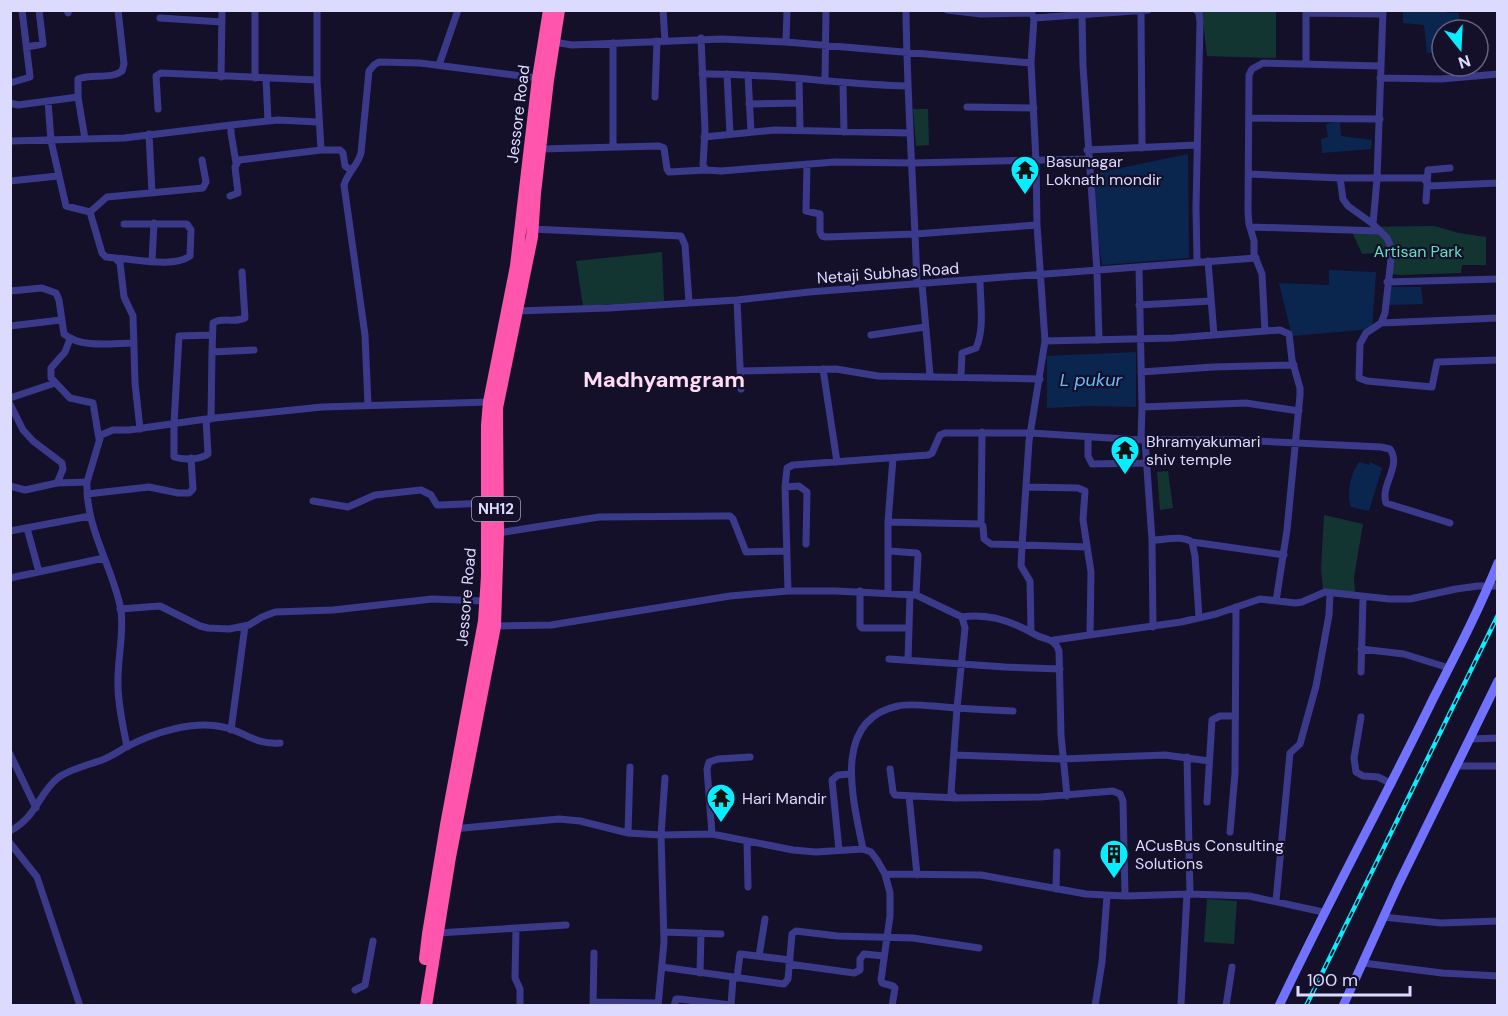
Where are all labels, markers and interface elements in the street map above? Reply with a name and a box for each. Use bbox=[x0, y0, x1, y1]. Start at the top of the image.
north arrow bbox=[1430, 18, 1490, 78]
text: N bbox=[1456, 50, 1473, 74]
street label: Jessore Road bbox=[502, 64, 534, 164]
place label: Basunagar Loknath mondir bbox=[1046, 151, 1162, 190]
temple icon: Basunagar Loknath mondir bbox=[1009, 154, 1041, 196]
park label: Artisan Park bbox=[1374, 241, 1462, 262]
street label: Netaji Subhas Road bbox=[816, 258, 960, 288]
district label: Madhyamgram bbox=[583, 365, 745, 394]
water label: L pukur bbox=[1060, 368, 1124, 392]
place label: Bhramyakumari shiv temple bbox=[1146, 431, 1261, 470]
temple icon: Bhramyakumari shiv temple bbox=[1109, 434, 1141, 476]
road number: NH12 bbox=[472, 497, 520, 521]
street label: Jessore Road bbox=[451, 547, 481, 647]
temple icon: Hari Mandir bbox=[705, 782, 737, 824]
place label: Hari Mandir bbox=[742, 788, 827, 809]
place label: ACusBus Consulting Solutions bbox=[1135, 835, 1284, 874]
building icon: ACusBus Consulting Solutions bbox=[1098, 838, 1130, 880]
scale bar bbox=[1298, 959, 1410, 997]
text: 100 m bbox=[1307, 968, 1358, 992]

